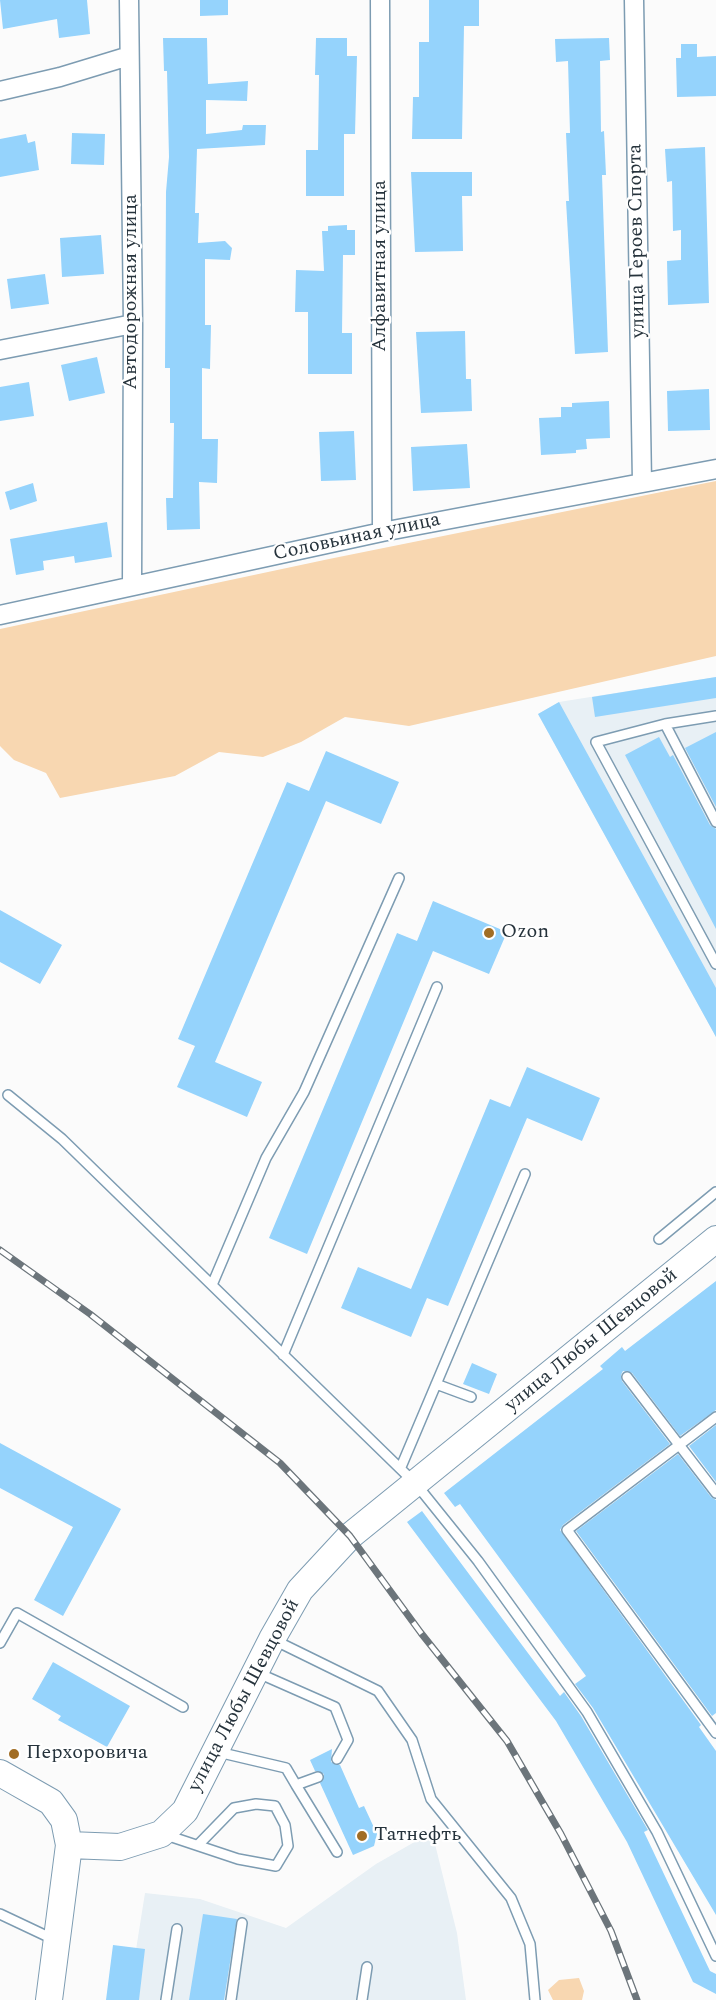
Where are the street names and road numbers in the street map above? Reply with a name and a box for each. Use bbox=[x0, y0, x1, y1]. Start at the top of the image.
street label: улица Героев Спорта bbox=[624, 144, 652, 338]
street label: Алфавитная улица bbox=[369, 180, 393, 352]
street label: Автодорожная улица bbox=[120, 194, 144, 390]
street label: Соловьиная улица bbox=[271, 509, 443, 567]
street label: улица Любы Шевцовой bbox=[501, 1264, 683, 1418]
street label: улица Любы Шевцовой bbox=[184, 1595, 306, 1797]

